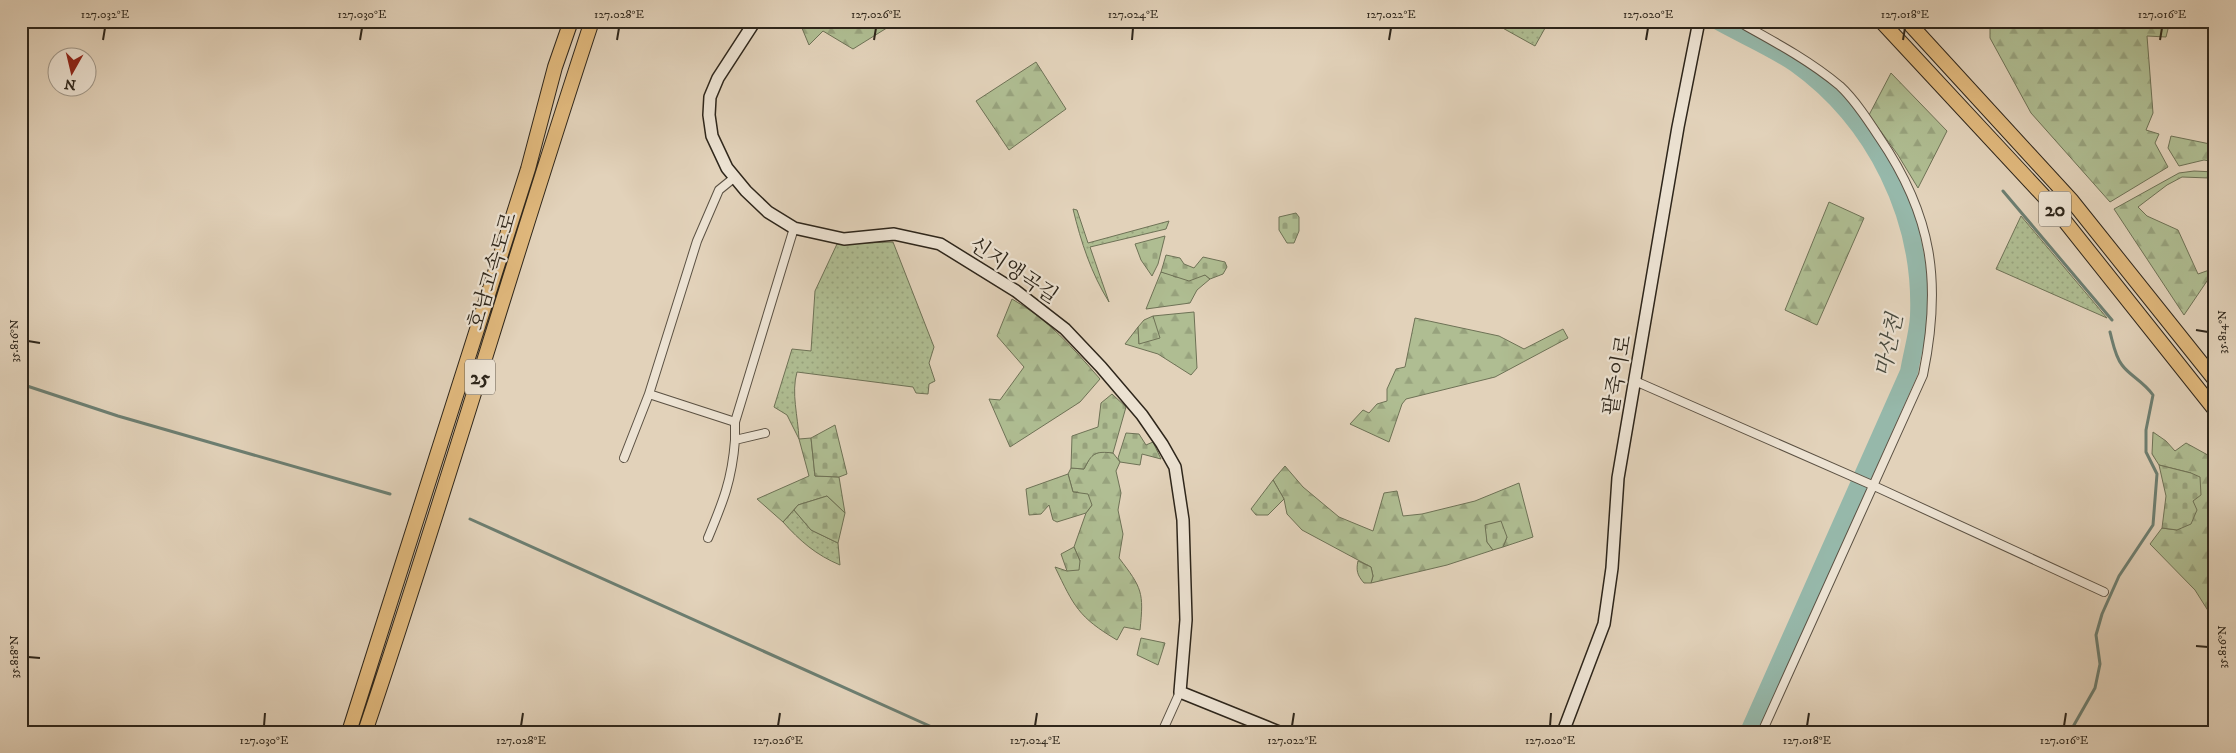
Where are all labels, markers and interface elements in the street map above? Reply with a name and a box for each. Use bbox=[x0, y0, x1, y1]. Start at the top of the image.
text: 127.032°E bbox=[81, 7, 130, 22]
text: 127.030°E bbox=[338, 7, 387, 22]
text: 127.028°E bbox=[594, 7, 644, 22]
text: 127.026°E bbox=[851, 7, 902, 22]
text: 127.024°E bbox=[1108, 7, 1159, 22]
text: 127.022°E bbox=[1366, 7, 1416, 22]
text: 127.020°E bbox=[1623, 7, 1674, 22]
text: 127.018°E bbox=[1881, 7, 1930, 22]
text: 127.016°E bbox=[2138, 7, 2187, 22]
north arrow bbox=[48, 48, 98, 98]
text: N bbox=[63, 74, 77, 94]
road number: 20 bbox=[2039, 192, 2071, 226]
street label: 호남고속도로 bbox=[463, 209, 523, 333]
street label: 신지앵곡길 bbox=[964, 232, 1063, 310]
water label: 마산천 bbox=[1870, 310, 1910, 379]
text: 35.814°N bbox=[2215, 310, 2230, 354]
text: 35.816°N bbox=[7, 319, 22, 363]
street label: 팥죽이로 bbox=[1598, 333, 1638, 417]
road number: 25 bbox=[465, 360, 495, 394]
text: 35.816°N bbox=[2215, 625, 2230, 669]
text: 35.818°N bbox=[7, 635, 22, 679]
text: 127.030°E bbox=[240, 733, 289, 748]
text: 127.028°E bbox=[496, 733, 546, 748]
text: 127.026°E bbox=[753, 733, 804, 748]
text: 127.024°E bbox=[1010, 733, 1061, 748]
text: 127.022°E bbox=[1267, 733, 1317, 748]
text: 127.020°E bbox=[1525, 733, 1576, 748]
text: 127.018°E bbox=[1783, 733, 1832, 748]
text: 127.016°E bbox=[2040, 733, 2089, 748]

